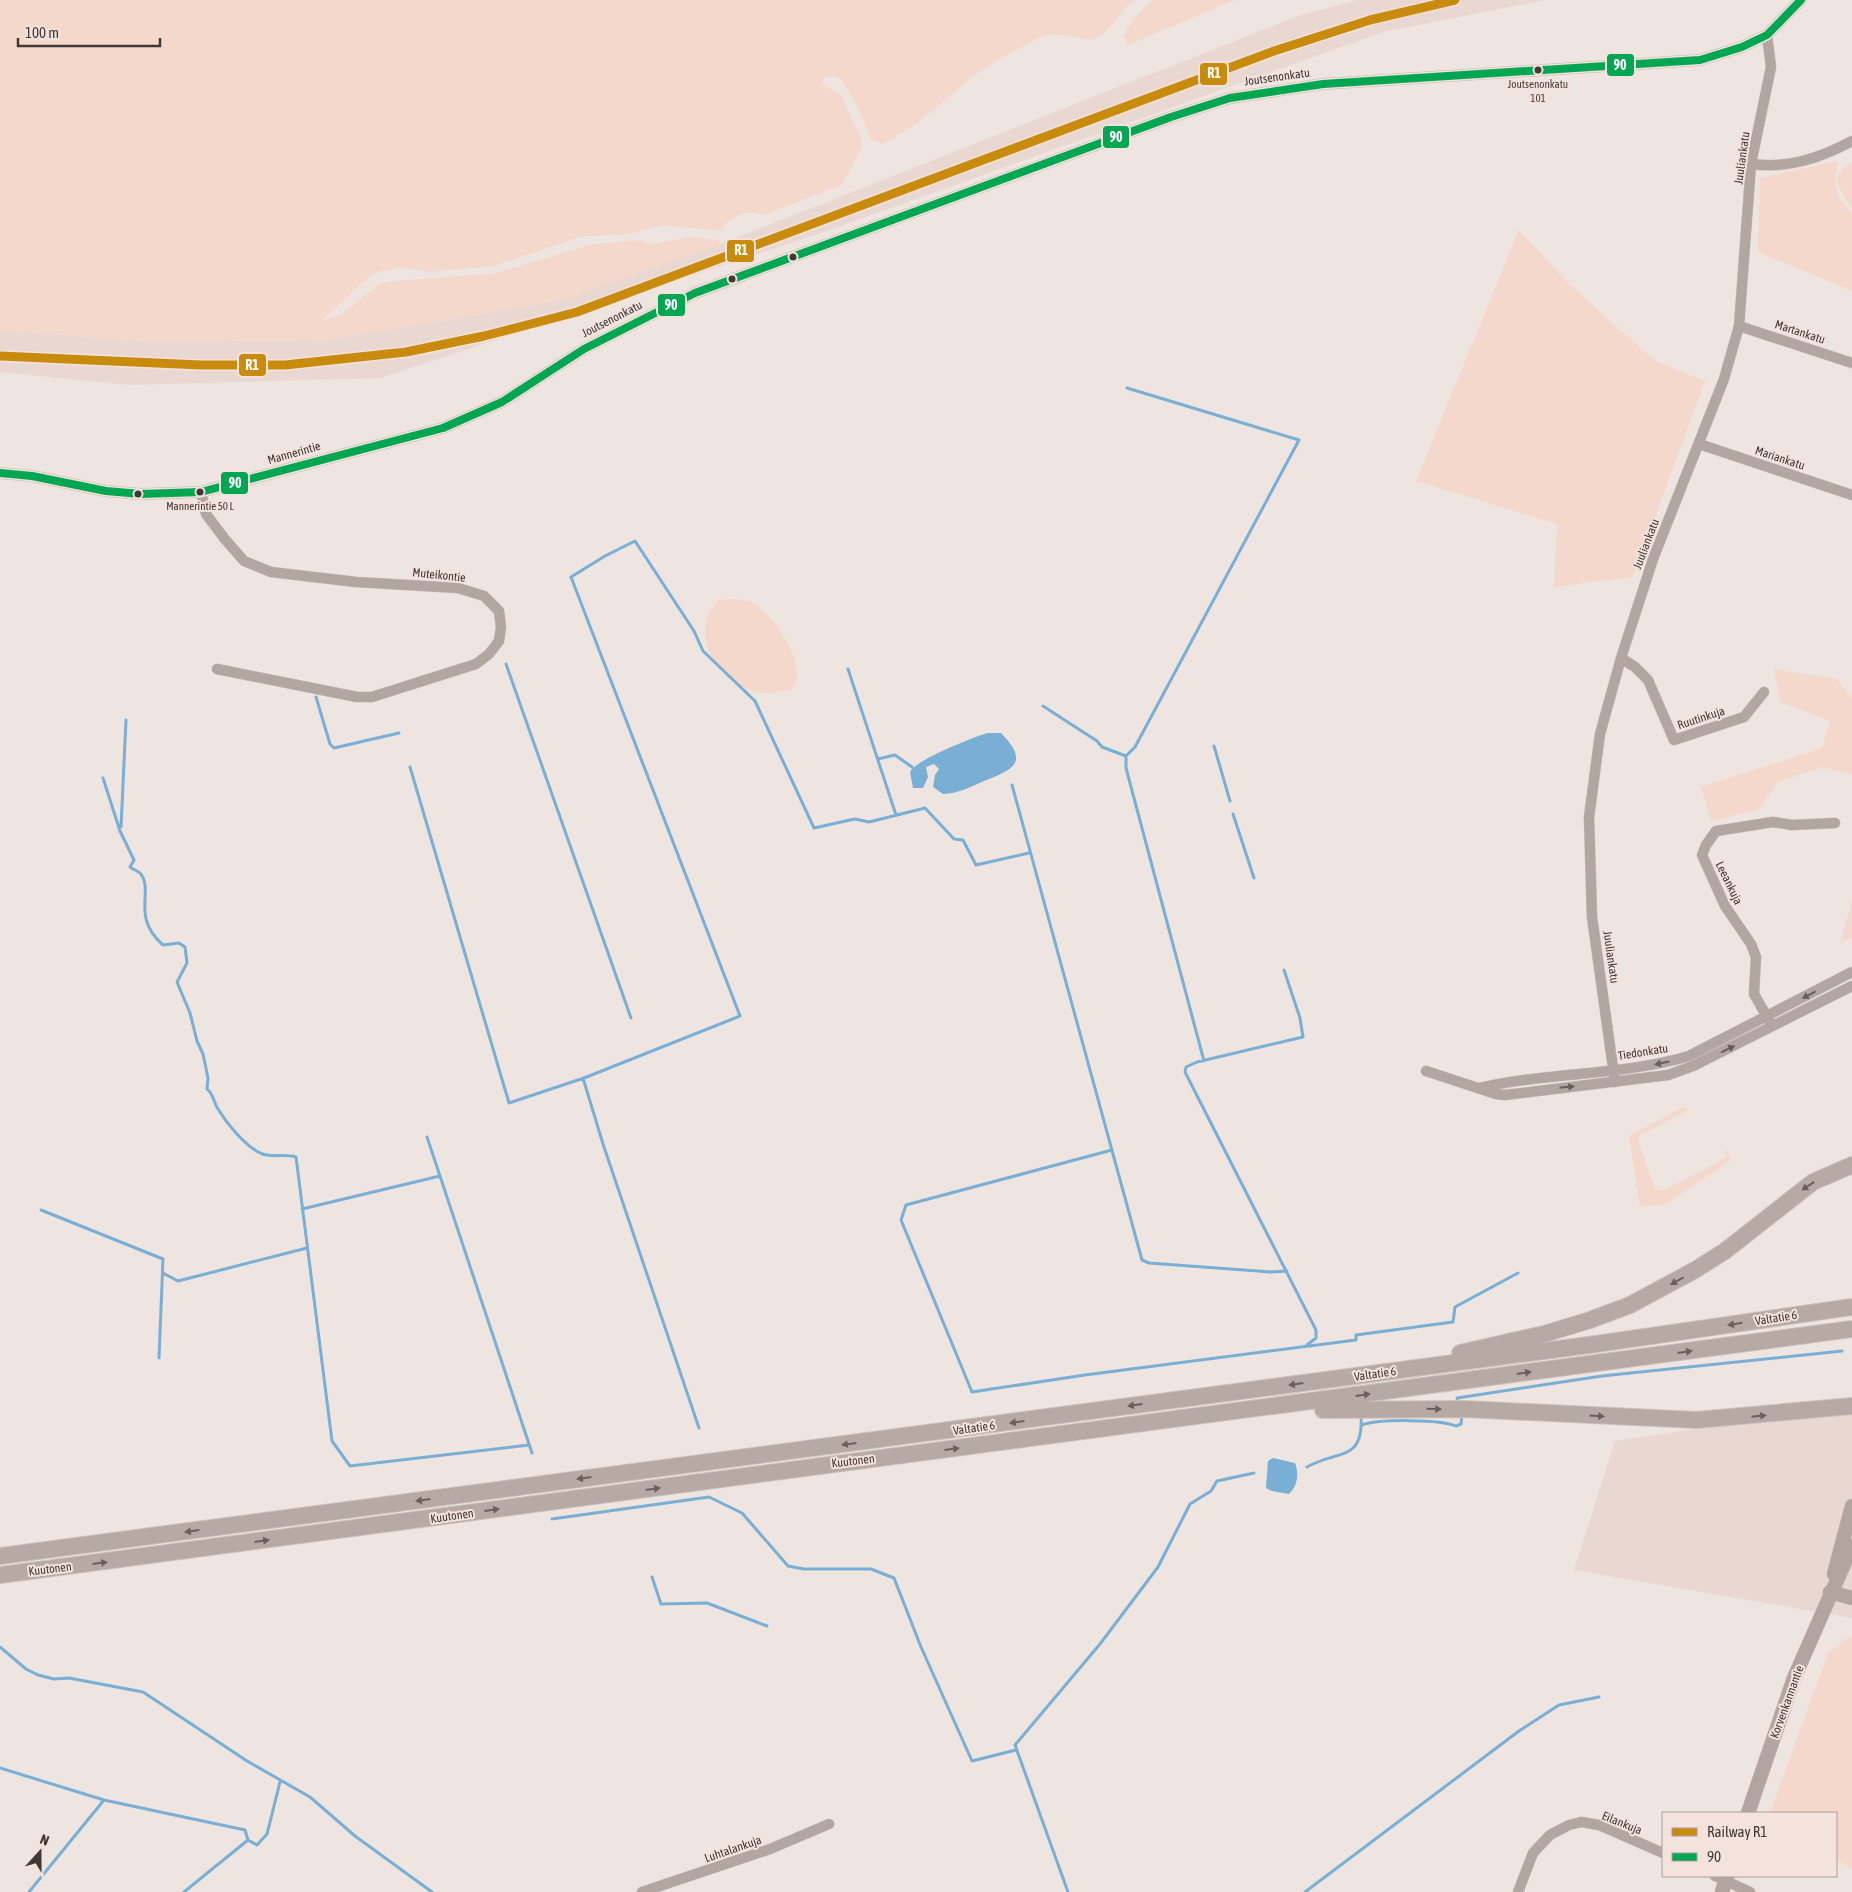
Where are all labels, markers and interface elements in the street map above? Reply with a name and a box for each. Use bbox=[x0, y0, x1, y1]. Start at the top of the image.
scale bar bbox=[18, 15, 160, 47]
text: 100 m bbox=[25, 24, 59, 41]
line badge: 90 bbox=[1606, 53, 1635, 77]
text: 90 bbox=[1613, 57, 1627, 73]
line badge: R1 bbox=[1199, 62, 1228, 86]
text: R1 bbox=[1207, 65, 1221, 81]
street label: Joutsenonkatu bbox=[1243, 65, 1311, 89]
marker: Joutsenonkatu 101 bbox=[1533, 65, 1543, 75]
place label: Joutsenonkatu 101 bbox=[1508, 78, 1568, 104]
line badge: 90 bbox=[1102, 125, 1130, 149]
text: 90 bbox=[1109, 129, 1123, 145]
street label: Juuliankatu bbox=[1731, 131, 1753, 185]
line badge: R1 bbox=[726, 239, 755, 263]
text: R1 bbox=[734, 242, 748, 258]
unlabelled marker bbox=[788, 252, 798, 262]
unlabelled marker bbox=[727, 274, 737, 284]
line badge: 90 bbox=[657, 293, 686, 317]
text: 90 bbox=[664, 297, 678, 313]
street label: Joutsenonkatu bbox=[580, 298, 645, 340]
street label: Martankatu bbox=[1773, 317, 1827, 347]
line badge: R1 bbox=[238, 353, 267, 377]
text: R1 bbox=[245, 357, 259, 373]
street label: Mannerintie bbox=[266, 439, 322, 467]
street label: Mariankatu bbox=[1753, 443, 1807, 473]
line badge: 90 bbox=[220, 471, 249, 495]
text: 90 bbox=[228, 475, 242, 491]
marker: Mannerintie 50 L bbox=[195, 487, 205, 497]
unlabelled marker bbox=[133, 489, 143, 499]
place label: Mannerintie 50 L bbox=[166, 500, 235, 512]
street label: Juuliankatu bbox=[1630, 517, 1662, 571]
street label: Muteikontie bbox=[412, 565, 466, 585]
street label: Ruutinkuja bbox=[1676, 704, 1726, 732]
street label: Leeankuja bbox=[1713, 859, 1745, 907]
street label: Juuliankatu bbox=[1600, 930, 1622, 984]
one-way arrow bbox=[1802, 991, 1816, 999]
street label: Tiedonkatu bbox=[1617, 1041, 1669, 1063]
one-way arrow bbox=[1721, 1045, 1735, 1053]
one-way arrow bbox=[1655, 1059, 1670, 1067]
one-way arrow bbox=[1560, 1083, 1576, 1091]
one-way arrow bbox=[1801, 1181, 1815, 1191]
one-way arrow bbox=[1670, 1276, 1683, 1285]
street label: Valtatie 6 bbox=[1754, 1308, 1798, 1328]
one-way arrow bbox=[1726, 1321, 1742, 1329]
one-way arrow bbox=[1678, 1347, 1694, 1355]
street label: Valtatie 6 bbox=[1353, 1364, 1397, 1384]
one-way arrow bbox=[1517, 1369, 1533, 1377]
one-way arrow bbox=[1288, 1380, 1304, 1388]
one-way arrow bbox=[1356, 1390, 1372, 1398]
one-way arrow bbox=[1127, 1401, 1143, 1409]
one-way arrow bbox=[1427, 1405, 1443, 1413]
one-way arrow bbox=[1589, 1412, 1605, 1420]
one-way arrow bbox=[1751, 1412, 1767, 1420]
street label: Valtatie 6 bbox=[952, 1418, 996, 1438]
one-way arrow bbox=[1008, 1418, 1024, 1426]
one-way arrow bbox=[841, 1440, 857, 1448]
one-way arrow bbox=[944, 1445, 960, 1453]
street label: Kuutonen bbox=[831, 1451, 875, 1471]
one-way arrow bbox=[576, 1475, 592, 1483]
one-way arrow bbox=[645, 1484, 661, 1492]
one-way arrow bbox=[414, 1496, 430, 1504]
street label: Kuutonen bbox=[430, 1506, 474, 1526]
one-way arrow bbox=[484, 1506, 500, 1514]
one-way arrow bbox=[184, 1527, 200, 1535]
one-way arrow bbox=[254, 1537, 270, 1545]
one-way arrow bbox=[93, 1558, 109, 1566]
street label: Kuutonen bbox=[28, 1559, 72, 1579]
street label: Korvenkannantie bbox=[1767, 1664, 1807, 1740]
street label: Eilankuja bbox=[1600, 1809, 1644, 1837]
legend bbox=[1662, 1812, 1837, 1877]
text: Railway R1 bbox=[1707, 1823, 1767, 1840]
north arrow bbox=[15, 1827, 65, 1877]
text: N bbox=[38, 1831, 51, 1849]
street label: Luhtalankuja bbox=[703, 1833, 763, 1865]
text: 90 bbox=[1707, 1848, 1721, 1865]

